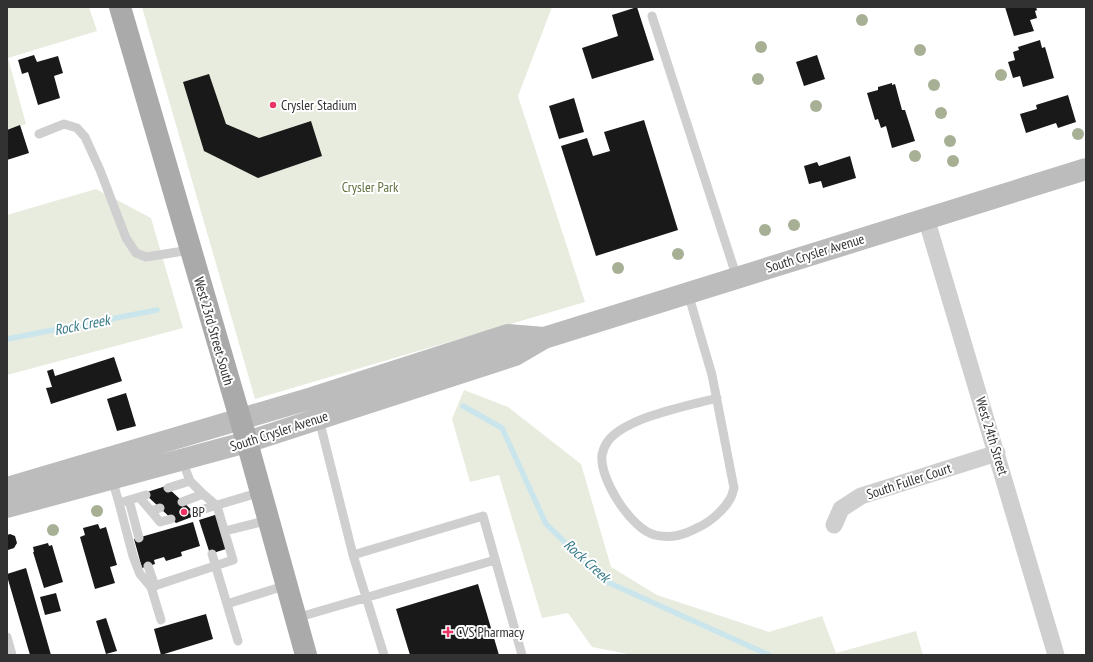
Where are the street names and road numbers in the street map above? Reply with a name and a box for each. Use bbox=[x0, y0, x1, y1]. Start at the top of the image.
street label: South Crysler Avenue bbox=[764, 229, 867, 277]
street label: West 23rd Street South bbox=[190, 275, 238, 387]
street label: West 24th Street bbox=[972, 395, 1012, 477]
street label: South Crysler Avenue bbox=[228, 407, 331, 455]
street label: South Fuller Court bbox=[864, 459, 954, 503]

